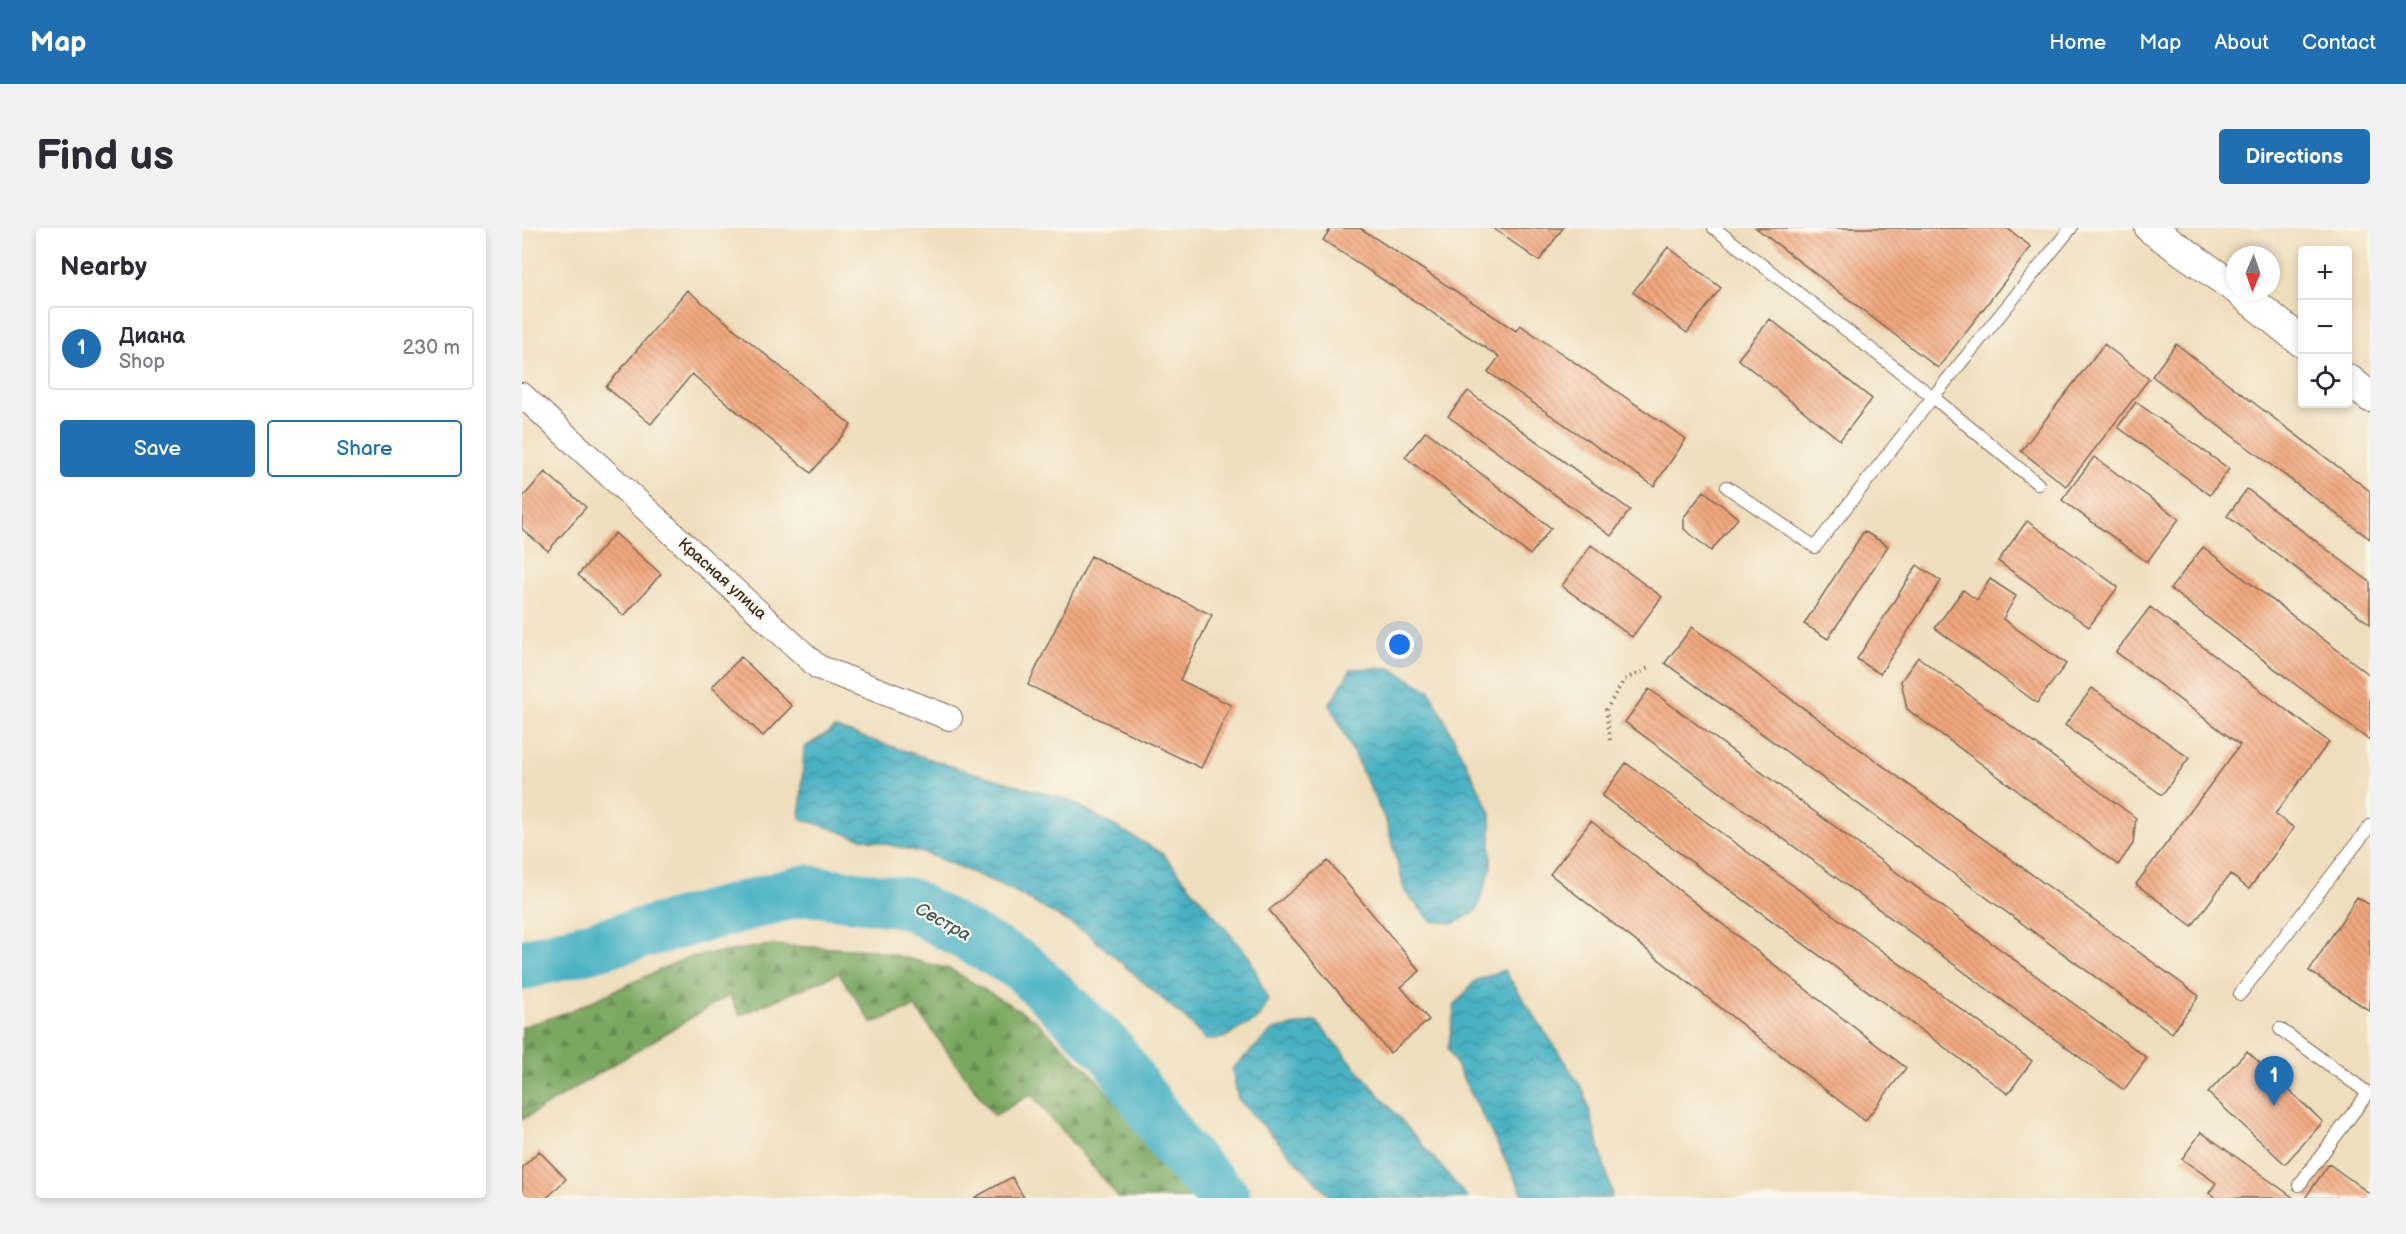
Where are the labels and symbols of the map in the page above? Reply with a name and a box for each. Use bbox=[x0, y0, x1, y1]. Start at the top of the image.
north arrow bbox=[2226, 246, 2280, 300]
street label: Красная улица bbox=[674, 534, 771, 624]
your location bbox=[1385, 630, 1414, 659]
water label: Сестра bbox=[912, 898, 974, 946]
pin: 1 bbox=[2254, 1056, 2294, 1106]

